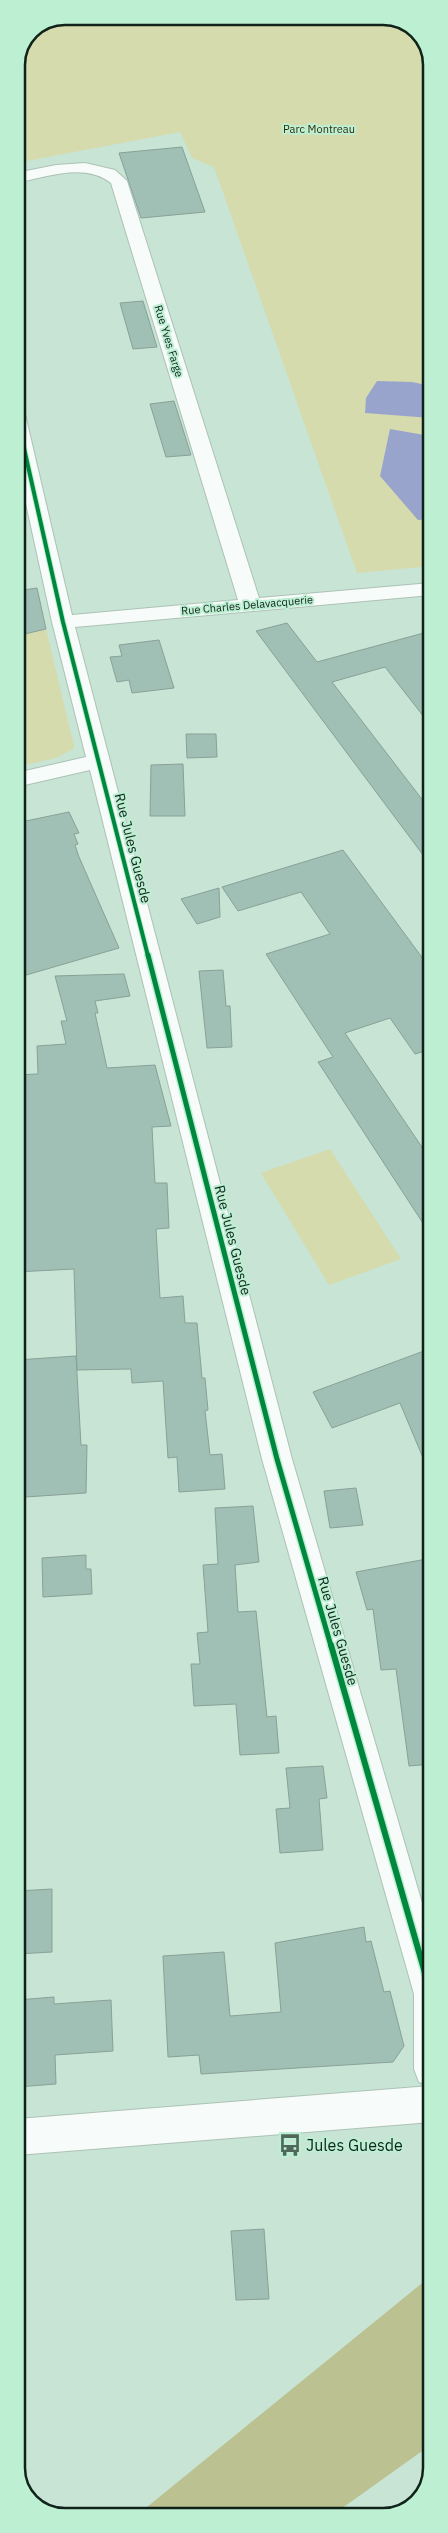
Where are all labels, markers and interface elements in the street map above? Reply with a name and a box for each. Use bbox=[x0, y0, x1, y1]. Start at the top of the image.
park label: Parc Montreau bbox=[283, 122, 355, 136]
street label: Rue Yves Farge bbox=[151, 303, 187, 379]
street label: Rue Charles Delavacquerie bbox=[181, 592, 313, 618]
street label: Rue Jules Guesde bbox=[111, 791, 155, 905]
street label: Rue Jules Guesde bbox=[211, 1183, 255, 1297]
street label: Rue Jules Guesde bbox=[314, 1574, 362, 1688]
bus stop icon: Jules Guesde bbox=[277, 2132, 303, 2158]
place label: Jules Guesde bbox=[306, 2135, 403, 2155]

